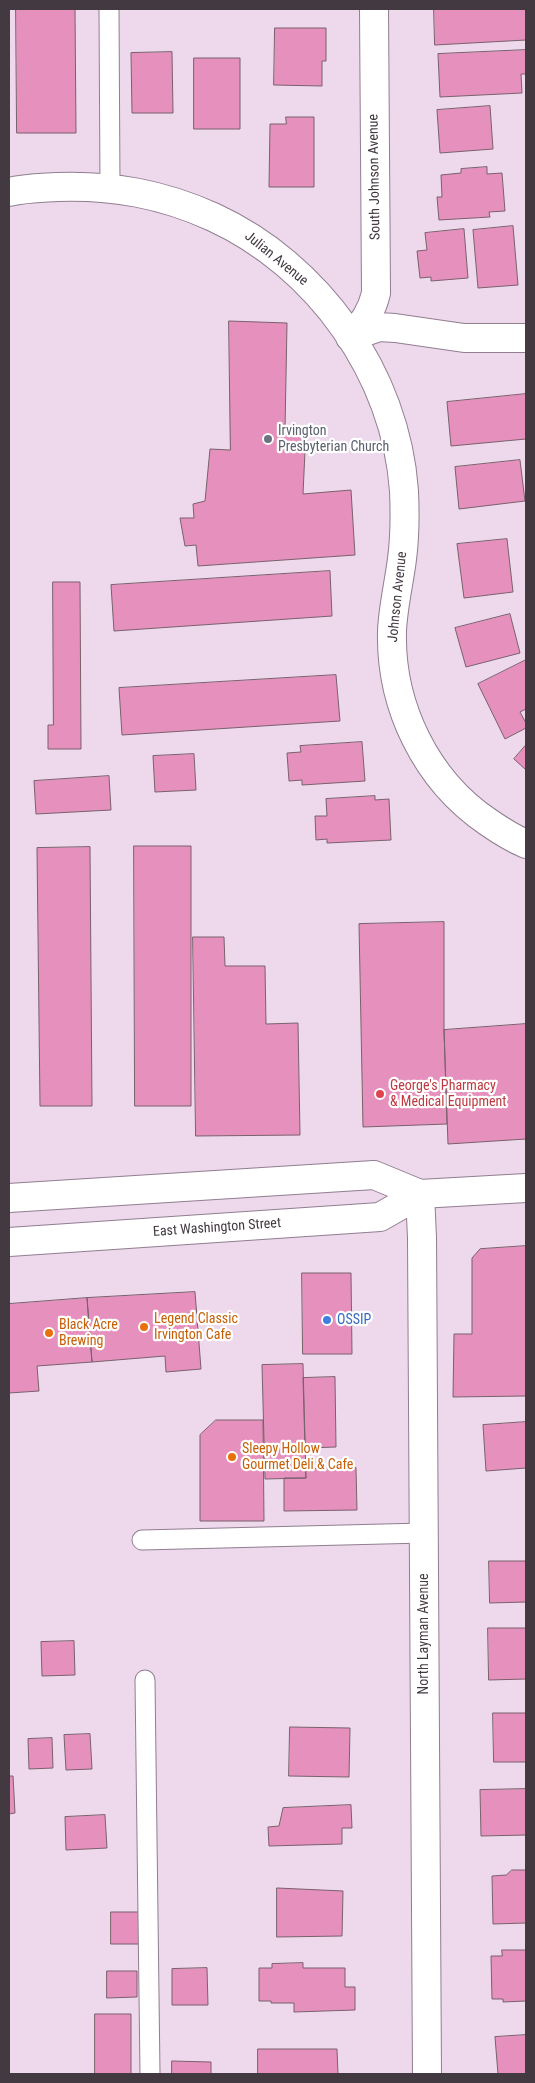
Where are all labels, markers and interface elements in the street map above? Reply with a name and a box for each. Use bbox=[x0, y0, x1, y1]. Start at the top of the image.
street label: South Johnson Avenue bbox=[365, 114, 385, 240]
street label: Julian Avenue bbox=[241, 228, 311, 290]
place label: Irvington Presbyterian Church bbox=[278, 423, 389, 456]
marker: Irvington Presbyterian Church bbox=[262, 433, 274, 445]
street label: Johnson Avenue bbox=[385, 551, 411, 643]
place label: George's Pharmacy & Medical Equipment bbox=[390, 1078, 506, 1110]
marker: George's Pharmacy & Medical Equipment bbox=[374, 1088, 386, 1100]
street label: East Washington Street bbox=[152, 1215, 282, 1241]
place label: Legend Classic Irvington Cafe bbox=[154, 1311, 238, 1344]
place label: OSSIP bbox=[337, 1312, 371, 1328]
marker: OSSIP bbox=[321, 1314, 333, 1326]
place label: Black Acre Brewing bbox=[59, 1317, 118, 1350]
marker: Legend Classic Irvington Cafe bbox=[138, 1321, 150, 1333]
marker: Black Acre Brewing bbox=[43, 1327, 55, 1339]
place label: Sleepy Hollow Gourmet Deli & Cafe bbox=[242, 1441, 353, 1474]
marker: Sleepy Hollow Gourmet Deli & Cafe bbox=[226, 1451, 238, 1463]
street label: North Layman Avenue bbox=[416, 1573, 432, 1695]

